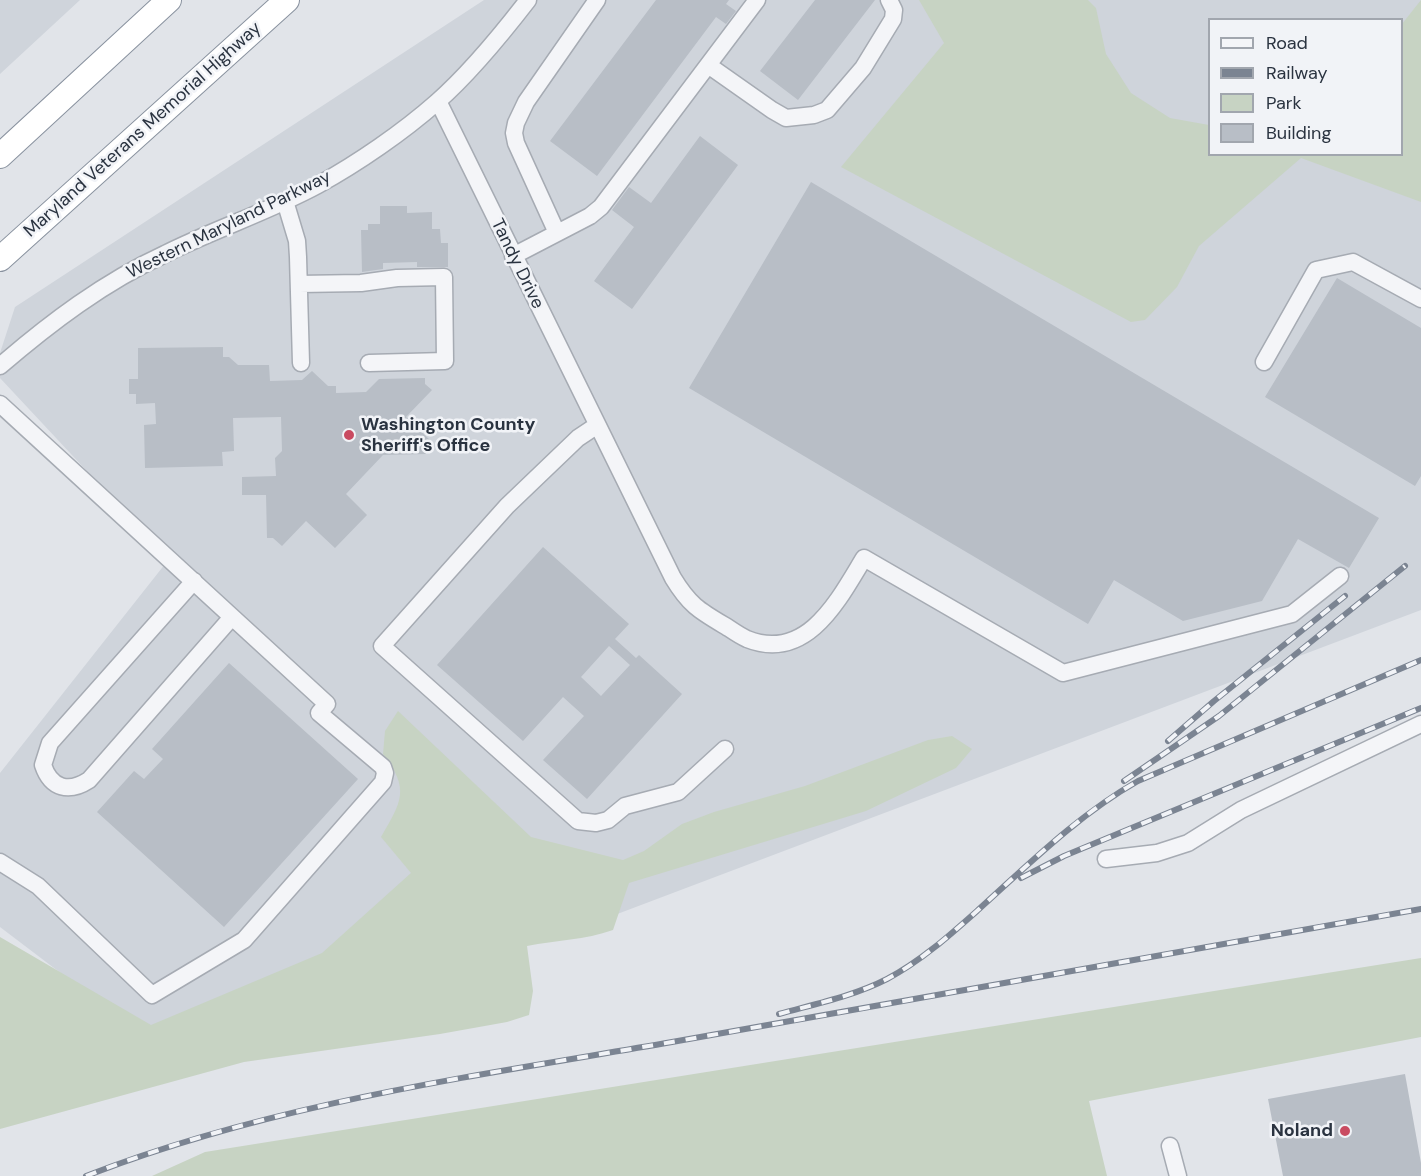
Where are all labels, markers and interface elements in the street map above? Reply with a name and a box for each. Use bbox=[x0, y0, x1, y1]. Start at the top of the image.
street label: Maryland Veterans Memorial Highway bbox=[20, 18, 266, 242]
legend bbox=[1208, 18, 1403, 156]
text: Road bbox=[1266, 31, 1308, 55]
text: Railway bbox=[1266, 61, 1328, 85]
text: Park bbox=[1266, 91, 1302, 115]
text: Building bbox=[1266, 121, 1331, 145]
street label: Western Maryland Parkway bbox=[123, 166, 335, 284]
street label: Tandy Drive bbox=[486, 215, 548, 313]
place label: Washington County Sheriff's Office bbox=[361, 414, 535, 456]
marker: Washington County Sheriff's Office bbox=[342, 428, 356, 442]
place label: Noland bbox=[1271, 1120, 1333, 1142]
marker: Noland bbox=[1338, 1124, 1352, 1138]

